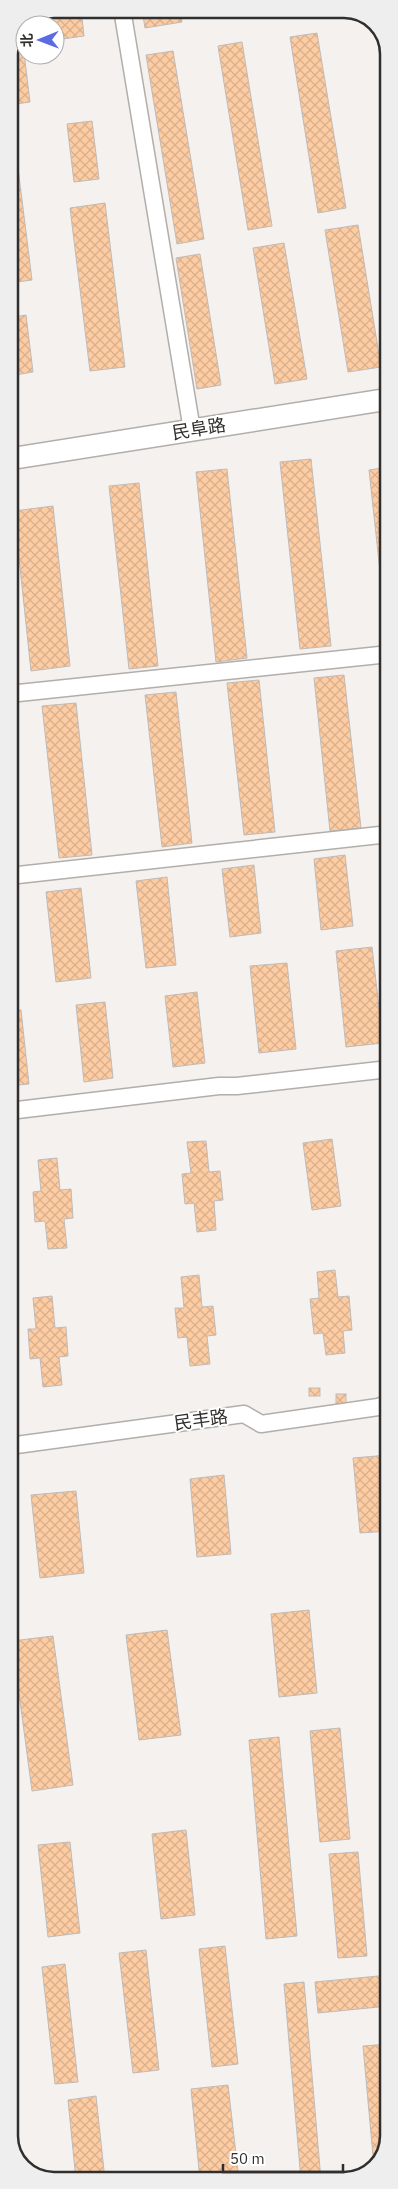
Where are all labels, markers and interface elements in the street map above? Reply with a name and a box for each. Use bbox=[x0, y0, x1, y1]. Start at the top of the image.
north arrow bbox=[15, 15, 65, 65]
text: 北 bbox=[18, 33, 36, 47]
street label: 民阜路 bbox=[170, 413, 227, 444]
street label: 民丰路 bbox=[173, 1404, 229, 1435]
scale bar bbox=[223, 2142, 343, 2174]
text: 50 m bbox=[230, 2149, 265, 2168]

